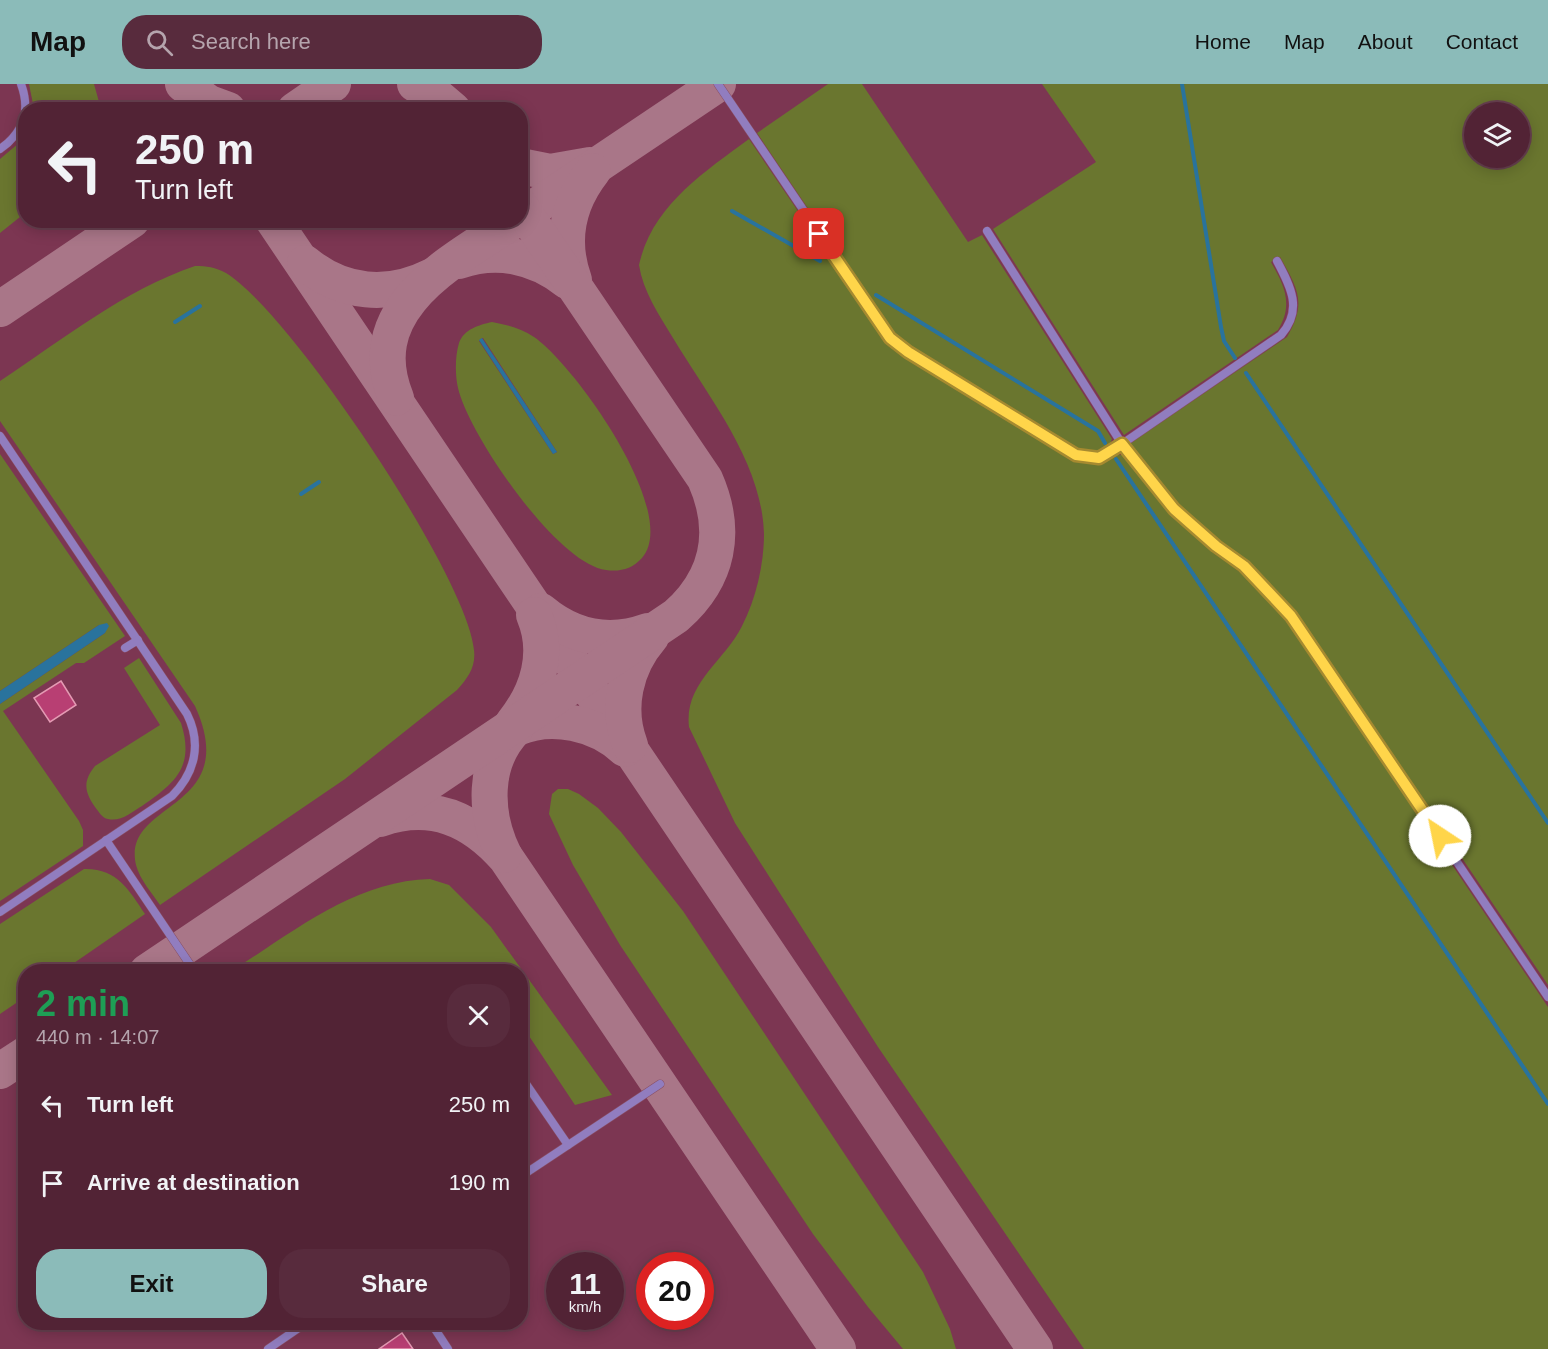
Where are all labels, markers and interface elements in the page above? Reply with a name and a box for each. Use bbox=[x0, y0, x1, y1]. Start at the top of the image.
search box bbox=[122, 15, 542, 69]
text: Map bbox=[30, 26, 86, 57]
icon: search bbox=[143, 26, 176, 59]
text: Search here bbox=[191, 29, 311, 54]
text: Home bbox=[1195, 30, 1251, 53]
text: Map bbox=[1284, 30, 1325, 53]
text: About bbox=[1358, 30, 1413, 53]
text: Contact bbox=[1446, 30, 1518, 53]
map controls bbox=[1464, 102, 1530, 168]
button: layers bbox=[1464, 102, 1530, 168]
icon: left bbox=[36, 126, 114, 204]
text: 250 m bbox=[135, 126, 254, 173]
text: Turn left bbox=[135, 175, 233, 205]
pin bbox=[793, 208, 844, 259]
icon: arrive bbox=[802, 217, 835, 250]
position arrow bbox=[1408, 804, 1472, 868]
text: 2 min bbox=[36, 983, 130, 1024]
button: close bbox=[447, 984, 510, 1047]
text: 440 m · 14:07 bbox=[36, 1026, 159, 1048]
icon: left bbox=[36, 1089, 69, 1122]
text: Turn left bbox=[87, 1092, 173, 1117]
text: 250 m bbox=[449, 1092, 510, 1117]
icon: arrive bbox=[36, 1167, 69, 1200]
text: Arrive at destination bbox=[87, 1170, 300, 1195]
text: 190 m bbox=[449, 1170, 510, 1195]
button: Exit bbox=[36, 1249, 267, 1318]
button: Share bbox=[279, 1249, 510, 1318]
speed limit sign: 20 bbox=[636, 1252, 714, 1330]
text: 11 bbox=[569, 1267, 601, 1300]
text: km/h bbox=[569, 1298, 601, 1315]

